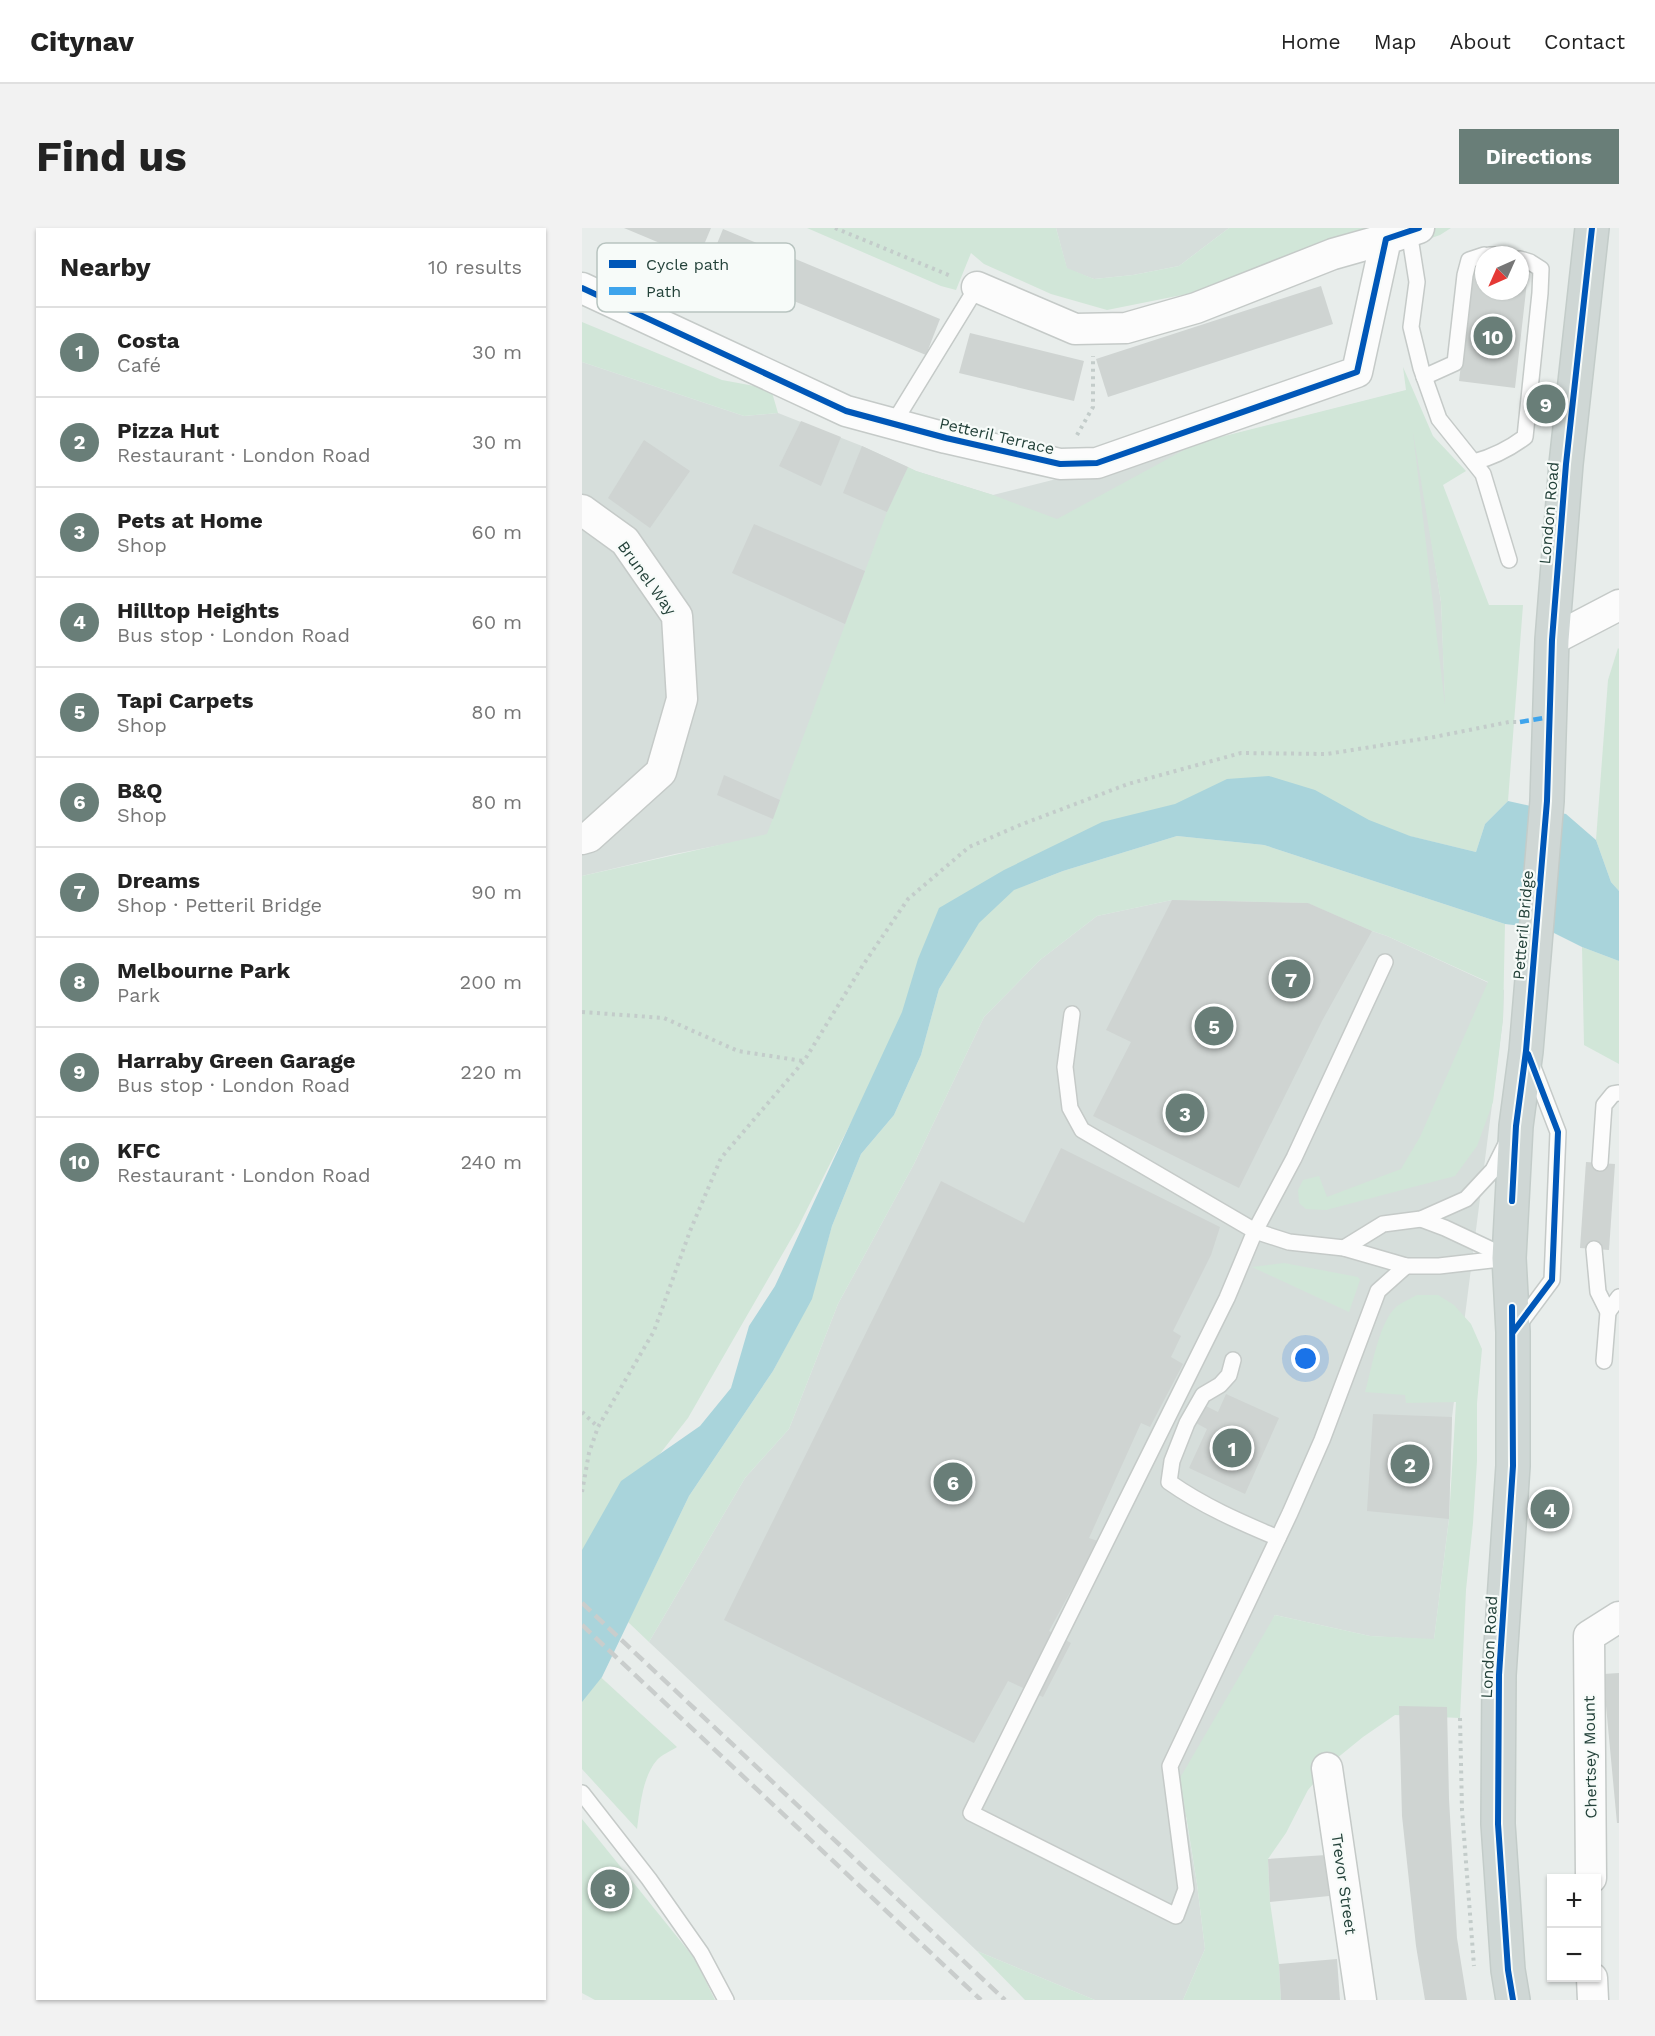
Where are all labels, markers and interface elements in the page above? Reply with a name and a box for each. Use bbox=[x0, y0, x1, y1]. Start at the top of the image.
text: Citynav bbox=[30, 25, 134, 58]
text: Home bbox=[1281, 29, 1341, 54]
text: Map bbox=[1374, 29, 1417, 54]
text: About bbox=[1450, 29, 1511, 54]
text: Contact bbox=[1544, 29, 1625, 54]
button: Directions bbox=[1459, 129, 1619, 184]
text: Find us bbox=[36, 132, 187, 181]
legend bbox=[597, 243, 795, 312]
north arrow bbox=[1475, 246, 1529, 300]
text: Nearby bbox=[60, 252, 151, 282]
text: 10 results bbox=[428, 255, 522, 279]
text: Cycle path bbox=[646, 255, 729, 274]
text: Path bbox=[646, 282, 681, 301]
pin: 10 bbox=[1474, 314, 1512, 358]
text: Costa bbox=[117, 328, 179, 353]
text: 1 bbox=[75, 340, 84, 364]
text: 30 m bbox=[472, 340, 522, 364]
text: Café bbox=[117, 353, 161, 377]
pin: 9 bbox=[1526, 382, 1566, 426]
street label: Petteril Terrace bbox=[938, 414, 1056, 458]
text: Pizza Hut bbox=[117, 418, 219, 443]
text: 2 bbox=[74, 430, 85, 454]
text: 30 m bbox=[472, 430, 522, 454]
text: Restaurant · London Road bbox=[117, 443, 371, 467]
street label: London Road bbox=[1535, 461, 1563, 565]
text: Pets at Home bbox=[117, 508, 263, 533]
text: 3 bbox=[74, 520, 85, 544]
text: 60 m bbox=[472, 520, 522, 544]
text: Shop bbox=[117, 533, 167, 557]
street label: Brunel Way bbox=[614, 537, 681, 619]
text: Hilltop Heights bbox=[117, 598, 279, 623]
text: 4 bbox=[73, 610, 86, 634]
text: 60 m bbox=[472, 610, 522, 634]
text: Bus stop · London Road bbox=[117, 623, 350, 647]
text: Tapi Carpets bbox=[117, 688, 254, 713]
text: 5 bbox=[74, 700, 85, 724]
text: 80 m bbox=[471, 700, 522, 724]
text: Shop bbox=[117, 713, 167, 737]
text: B&Q bbox=[117, 778, 162, 803]
text: 6 bbox=[73, 790, 86, 814]
text: 80 m bbox=[471, 790, 522, 814]
text: Shop bbox=[117, 803, 167, 827]
text: Dreams bbox=[117, 868, 200, 893]
street label: Petteril Bridge bbox=[1509, 869, 1537, 981]
text: 7 bbox=[73, 880, 86, 904]
text: 90 m bbox=[471, 880, 522, 904]
text: Shop · Petteril Bridge bbox=[117, 893, 322, 917]
pin: 7 bbox=[1272, 956, 1310, 1002]
text: Melbourne Park bbox=[117, 958, 290, 983]
text: 8 bbox=[73, 970, 86, 994]
text: 200 m bbox=[460, 970, 522, 994]
text: Park bbox=[117, 983, 160, 1007]
pin: 5 bbox=[1194, 1004, 1234, 1048]
text: Harraby Green Garage bbox=[117, 1048, 355, 1073]
text: 9 bbox=[73, 1060, 86, 1084]
text: 220 m bbox=[460, 1060, 522, 1084]
text: Bus stop · London Road bbox=[117, 1073, 350, 1097]
pin: 3 bbox=[1166, 1090, 1204, 1136]
text: KFC bbox=[117, 1138, 161, 1163]
text: 10 bbox=[69, 1150, 90, 1174]
text: 240 m bbox=[460, 1150, 522, 1174]
text: Restaurant · London Road bbox=[117, 1163, 371, 1187]
your location bbox=[1291, 1344, 1320, 1373]
pin: 1 bbox=[1212, 1426, 1252, 1470]
pin: 2 bbox=[1390, 1442, 1430, 1486]
pin: 6 bbox=[934, 1460, 973, 1504]
pin: 4 bbox=[1530, 1486, 1570, 1532]
street label: London Road bbox=[1477, 1595, 1501, 1699]
street label: Chertsey Mount bbox=[1579, 1695, 1601, 1819]
street label: Trevor Street bbox=[1328, 1832, 1361, 1936]
pin: 8 bbox=[591, 1866, 630, 1912]
map controls bbox=[1547, 1874, 1601, 1982]
button: + bbox=[1547, 1874, 1601, 1928]
button: − bbox=[1547, 1928, 1601, 1982]

